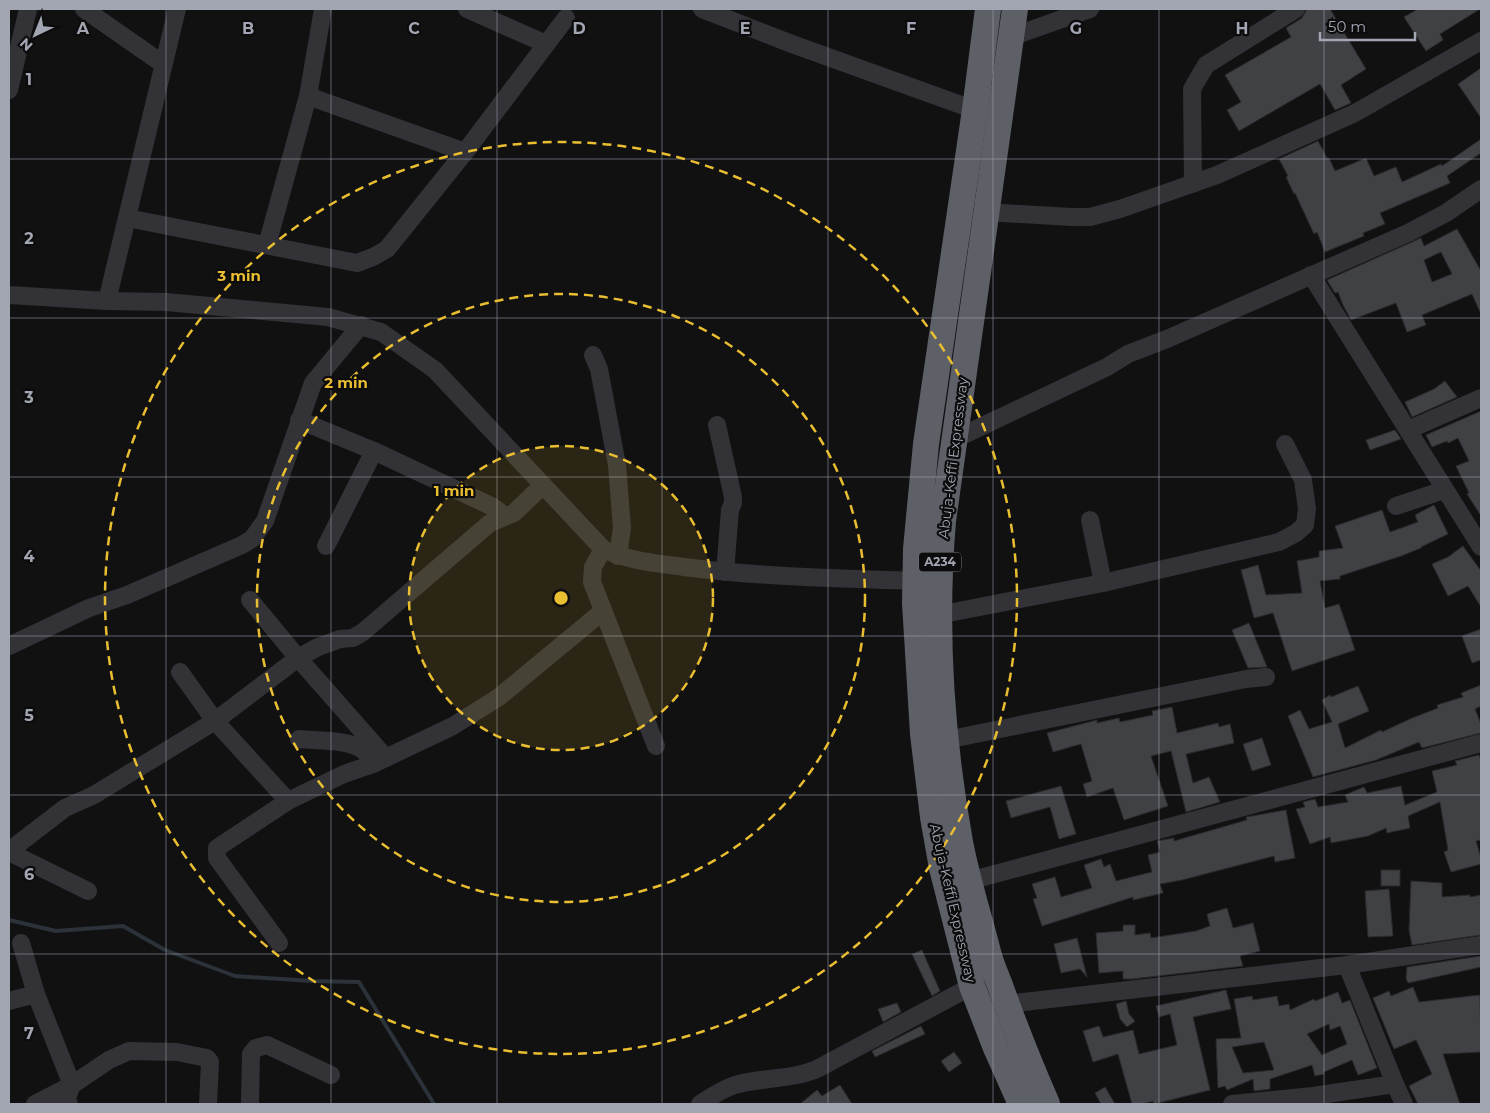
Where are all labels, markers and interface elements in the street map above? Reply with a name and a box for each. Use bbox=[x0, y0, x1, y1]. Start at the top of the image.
north arrow bbox=[10, 10, 60, 60]
scale bar bbox=[1320, 10, 1415, 42]
text: 50 m bbox=[1328, 17, 1366, 36]
text: A bbox=[76, 19, 90, 38]
text: B bbox=[242, 19, 254, 38]
text: C bbox=[408, 19, 420, 38]
text: D bbox=[572, 19, 586, 38]
text: E bbox=[740, 19, 750, 38]
text: F bbox=[906, 19, 916, 38]
text: G bbox=[1070, 19, 1082, 38]
text: H bbox=[1236, 19, 1248, 38]
text: N bbox=[16, 34, 36, 55]
text: 1 bbox=[26, 70, 32, 89]
text: 2 bbox=[24, 229, 34, 248]
text: 3 min bbox=[216, 266, 261, 285]
text: 2 min bbox=[324, 373, 368, 392]
street label: Abuja-Keffi Expressway bbox=[934, 376, 972, 540]
text: 3 bbox=[23, 388, 34, 407]
text: 1 min bbox=[434, 481, 474, 500]
text: 4 bbox=[23, 547, 35, 566]
road number: A234 bbox=[919, 552, 961, 572]
centre of rings bbox=[552, 589, 570, 607]
text: 5 bbox=[24, 706, 34, 725]
street label: Abuja-Keffi Expressway bbox=[926, 822, 980, 985]
text: 6 bbox=[24, 865, 34, 884]
text: 7 bbox=[24, 1024, 34, 1043]

